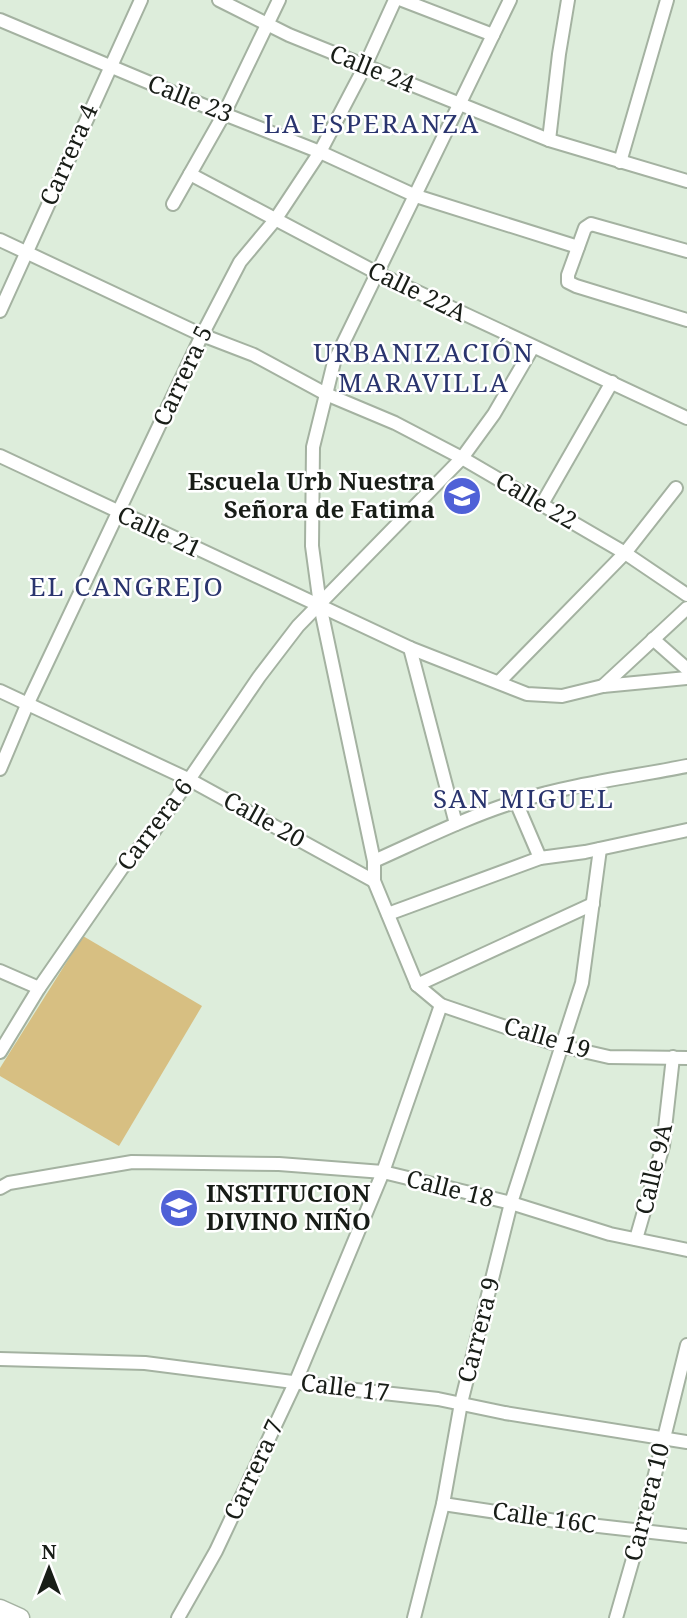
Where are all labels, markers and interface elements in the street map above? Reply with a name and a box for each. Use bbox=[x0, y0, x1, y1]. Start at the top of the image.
street label: Calle 24 bbox=[325, 36, 421, 100]
street label: Calle 23 bbox=[143, 66, 238, 130]
street label: Carrera 4 bbox=[31, 98, 105, 210]
district label: LA ESPERANZA bbox=[264, 105, 480, 141]
street label: Calle 22A bbox=[363, 253, 473, 329]
street label: Carrera 5 bbox=[144, 320, 219, 431]
district label: URBANIZACIÓN MARAVILLA bbox=[313, 334, 535, 400]
street label: Calle 22 bbox=[490, 463, 584, 536]
place label: Escuela Urb Nuestra Señora de Fatima bbox=[188, 464, 435, 525]
school or university icon: Escuela Urb Nuestra Señora de Fatima bbox=[441, 475, 483, 517]
street label: Calle 21 bbox=[112, 497, 207, 564]
district label: EL CANGREJO bbox=[29, 568, 225, 604]
street label: Carrera 6 bbox=[108, 771, 199, 877]
district label: SAN MIGUEL bbox=[433, 780, 615, 816]
street label: Calle 20 bbox=[218, 783, 312, 855]
street label: Calle 19 bbox=[500, 1008, 595, 1065]
street label: Calle 9A bbox=[626, 1120, 679, 1217]
street label: Calle 18 bbox=[403, 1161, 498, 1214]
place label: INSTITUCION DIVINO NIÑO bbox=[206, 1176, 371, 1237]
school or university icon: INSTITUCION DIVINO NIÑO bbox=[158, 1187, 200, 1229]
street label: Carrera 9 bbox=[449, 1273, 507, 1386]
street label: Calle 17 bbox=[299, 1365, 391, 1408]
street label: Carrera 7 bbox=[215, 1414, 290, 1525]
street label: Carrera 10 bbox=[615, 1439, 676, 1564]
street label: Calle 16C bbox=[491, 1493, 598, 1540]
north arrow bbox=[14, 1534, 84, 1604]
text: N bbox=[42, 1539, 57, 1565]

